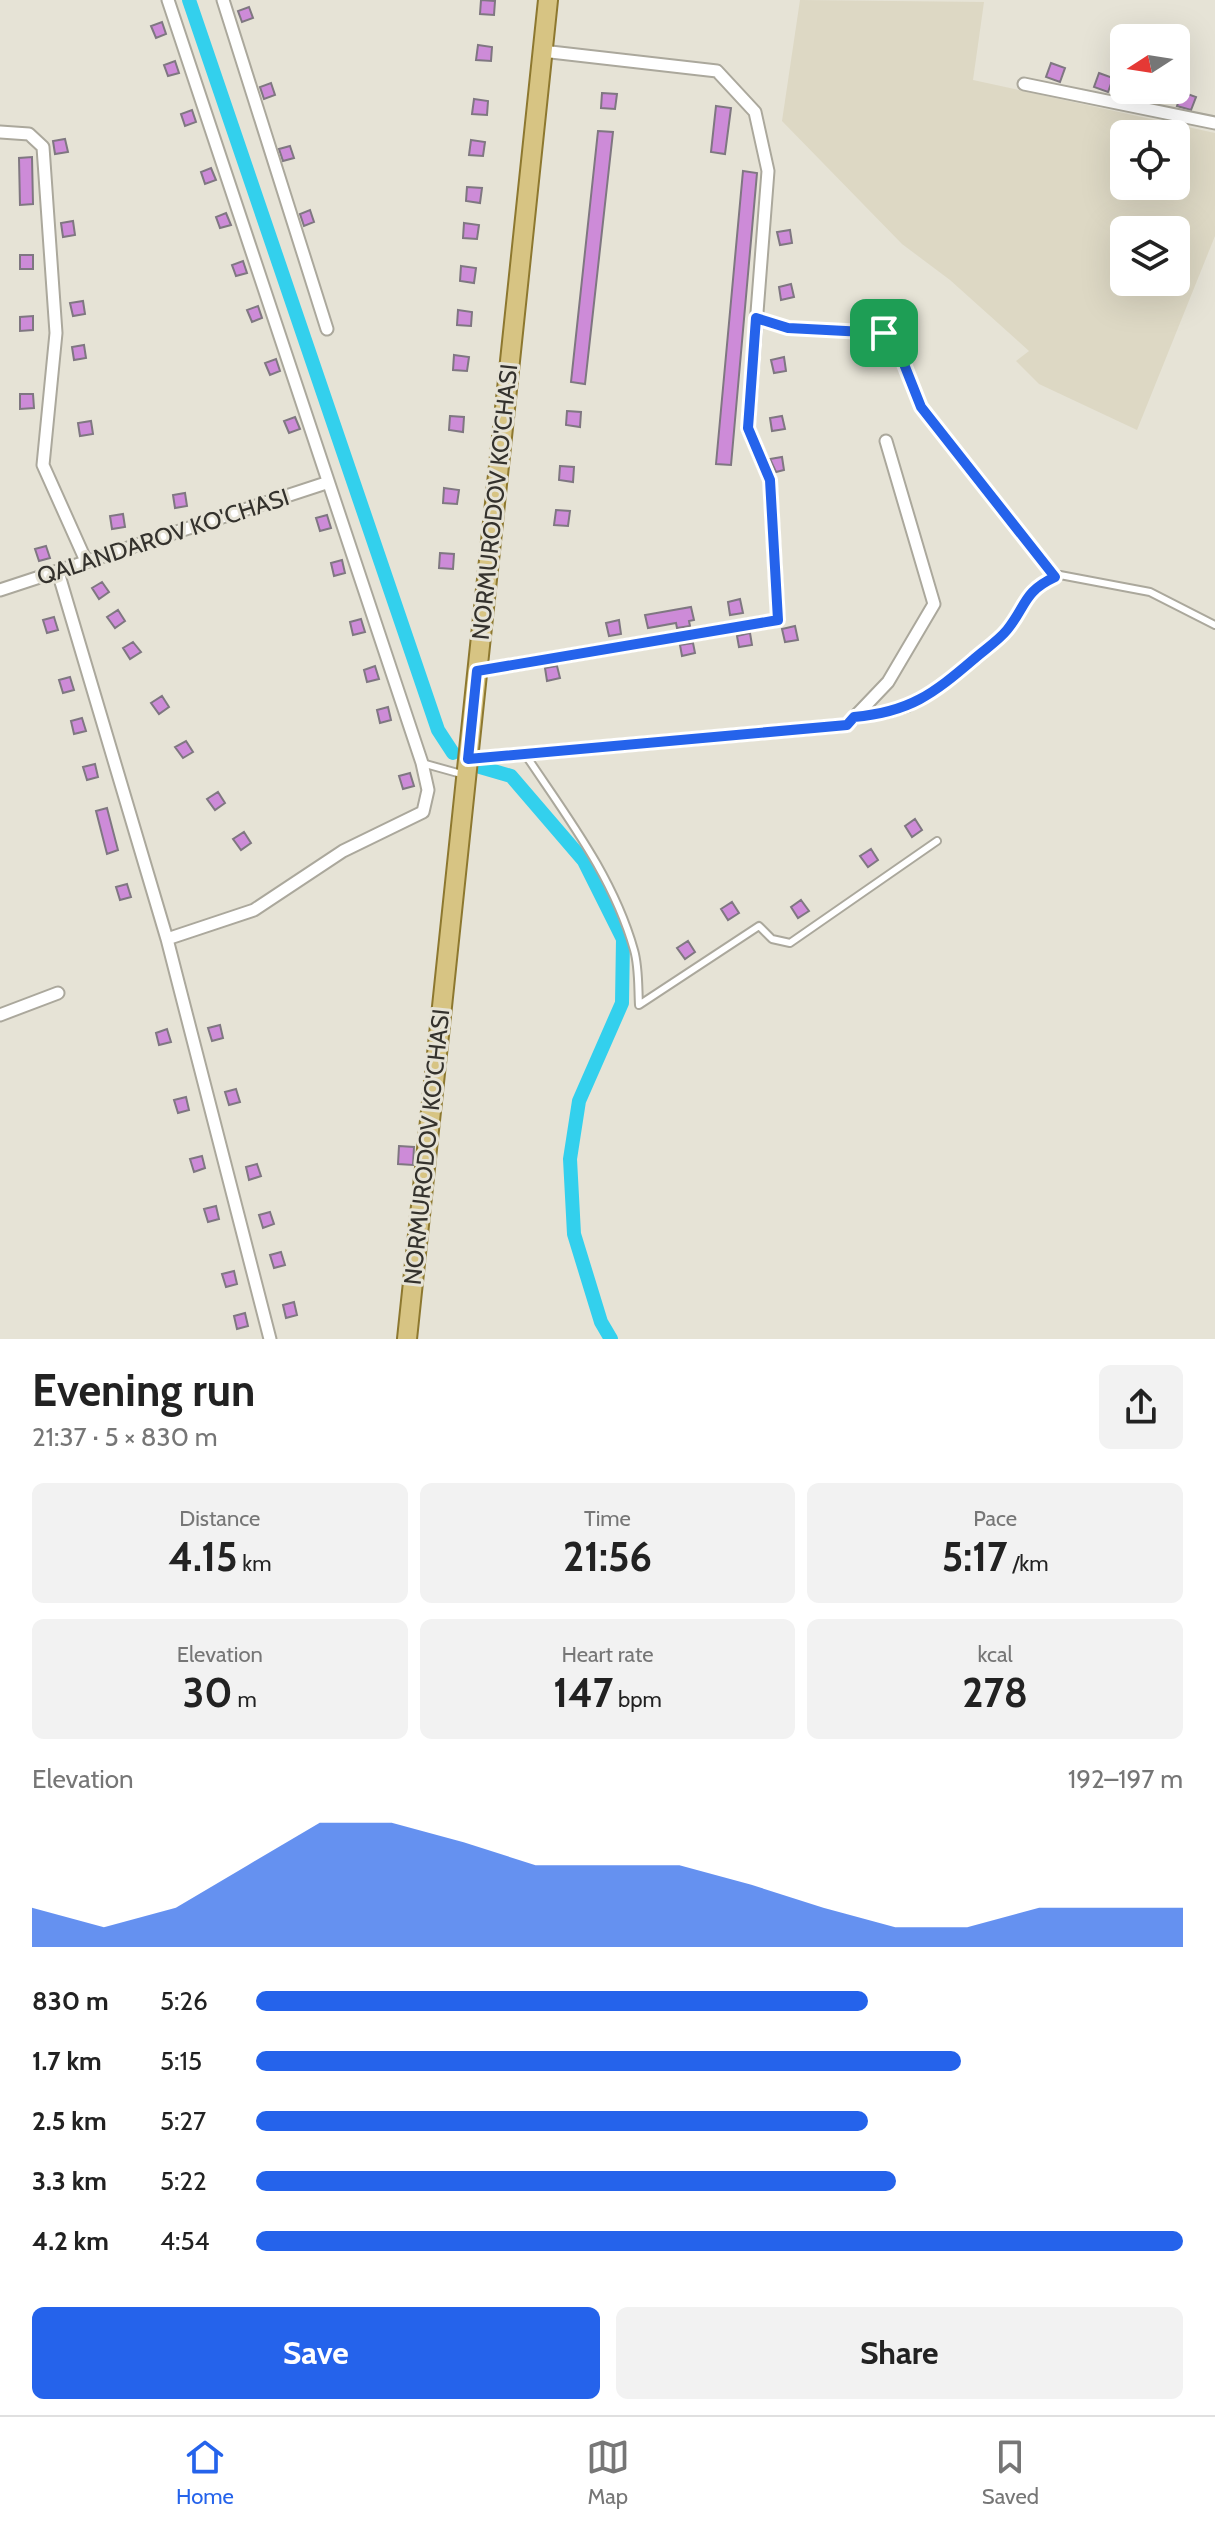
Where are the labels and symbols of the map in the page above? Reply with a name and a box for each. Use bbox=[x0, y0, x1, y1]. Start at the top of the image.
north arrow bbox=[1110, 24, 1190, 104]
pin bbox=[850, 299, 918, 367]
street label: NORMURODOV KO'CHASI bbox=[466, 363, 523, 641]
street label: QALANDAROV KO'CHASI bbox=[33, 482, 293, 591]
street label: NORMURODOV KO'CHASI bbox=[398, 1008, 455, 1286]

